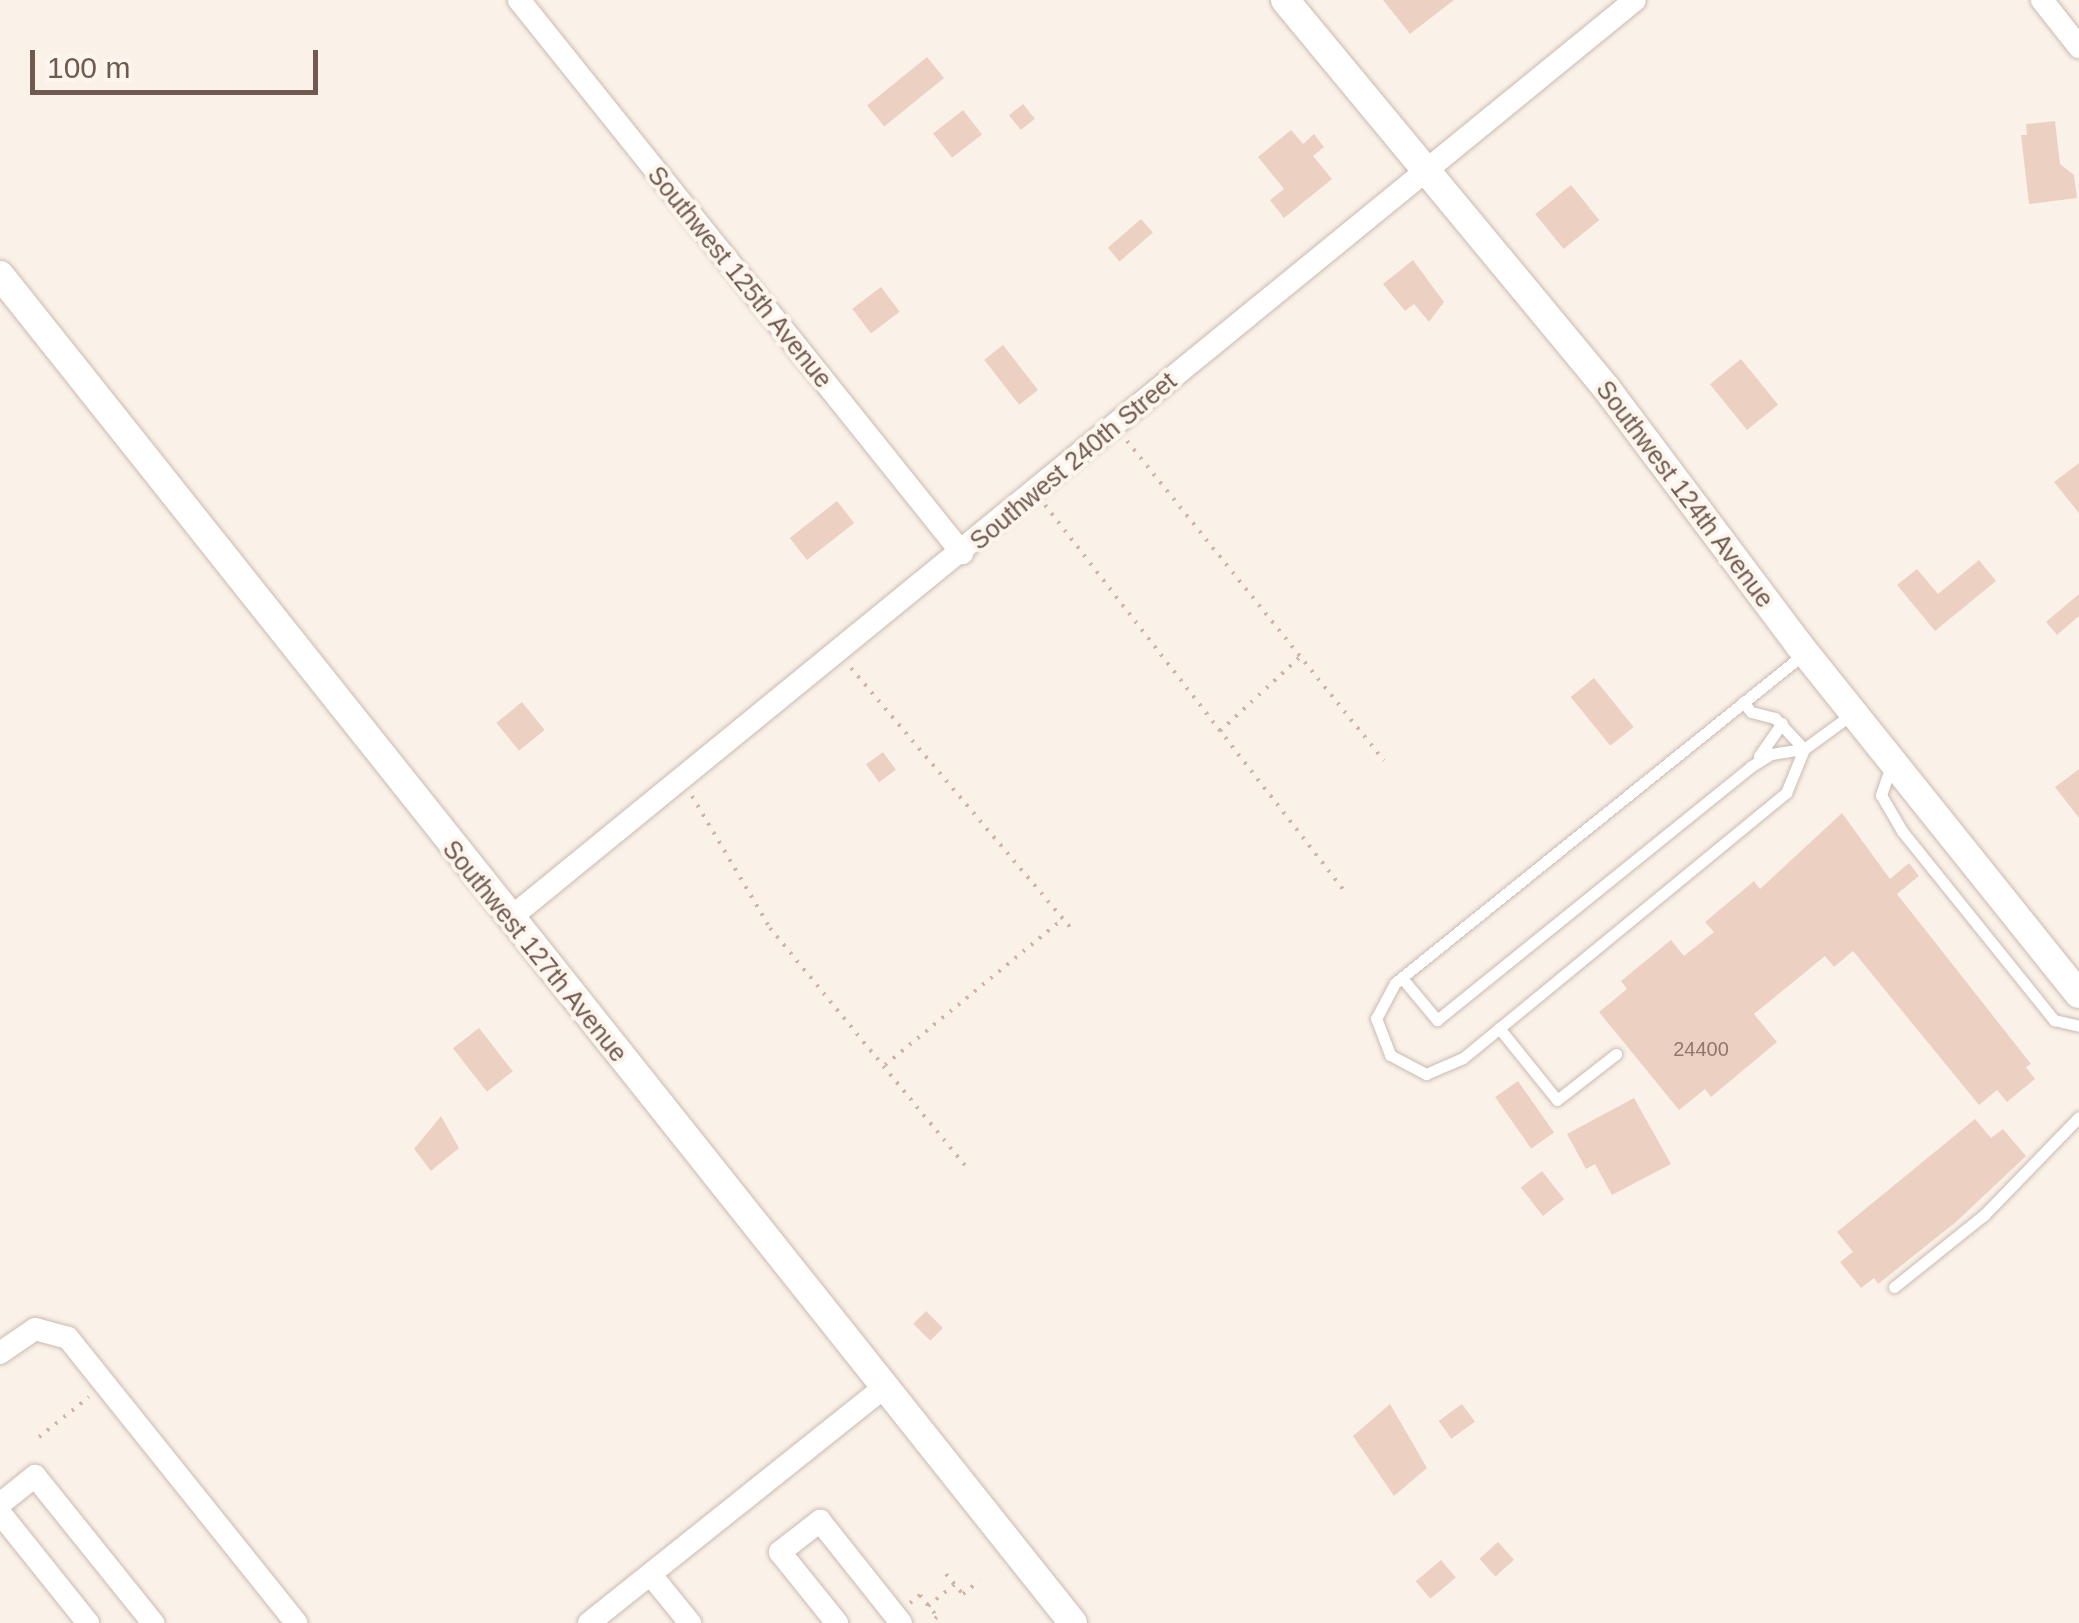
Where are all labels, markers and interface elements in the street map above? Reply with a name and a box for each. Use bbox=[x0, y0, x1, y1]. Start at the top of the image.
scale bar bbox=[35, 30, 322, 92]
text: 100 m bbox=[47, 51, 130, 84]
street label: Southwest 125th Avenue bbox=[641, 160, 839, 394]
street label: Southwest 240th Street bbox=[964, 366, 1182, 556]
street label: Southwest 124th Avenue bbox=[1590, 374, 1780, 614]
street label: Southwest 127th Avenue bbox=[436, 834, 634, 1068]
house number: 24400 bbox=[1673, 1037, 1729, 1061]

